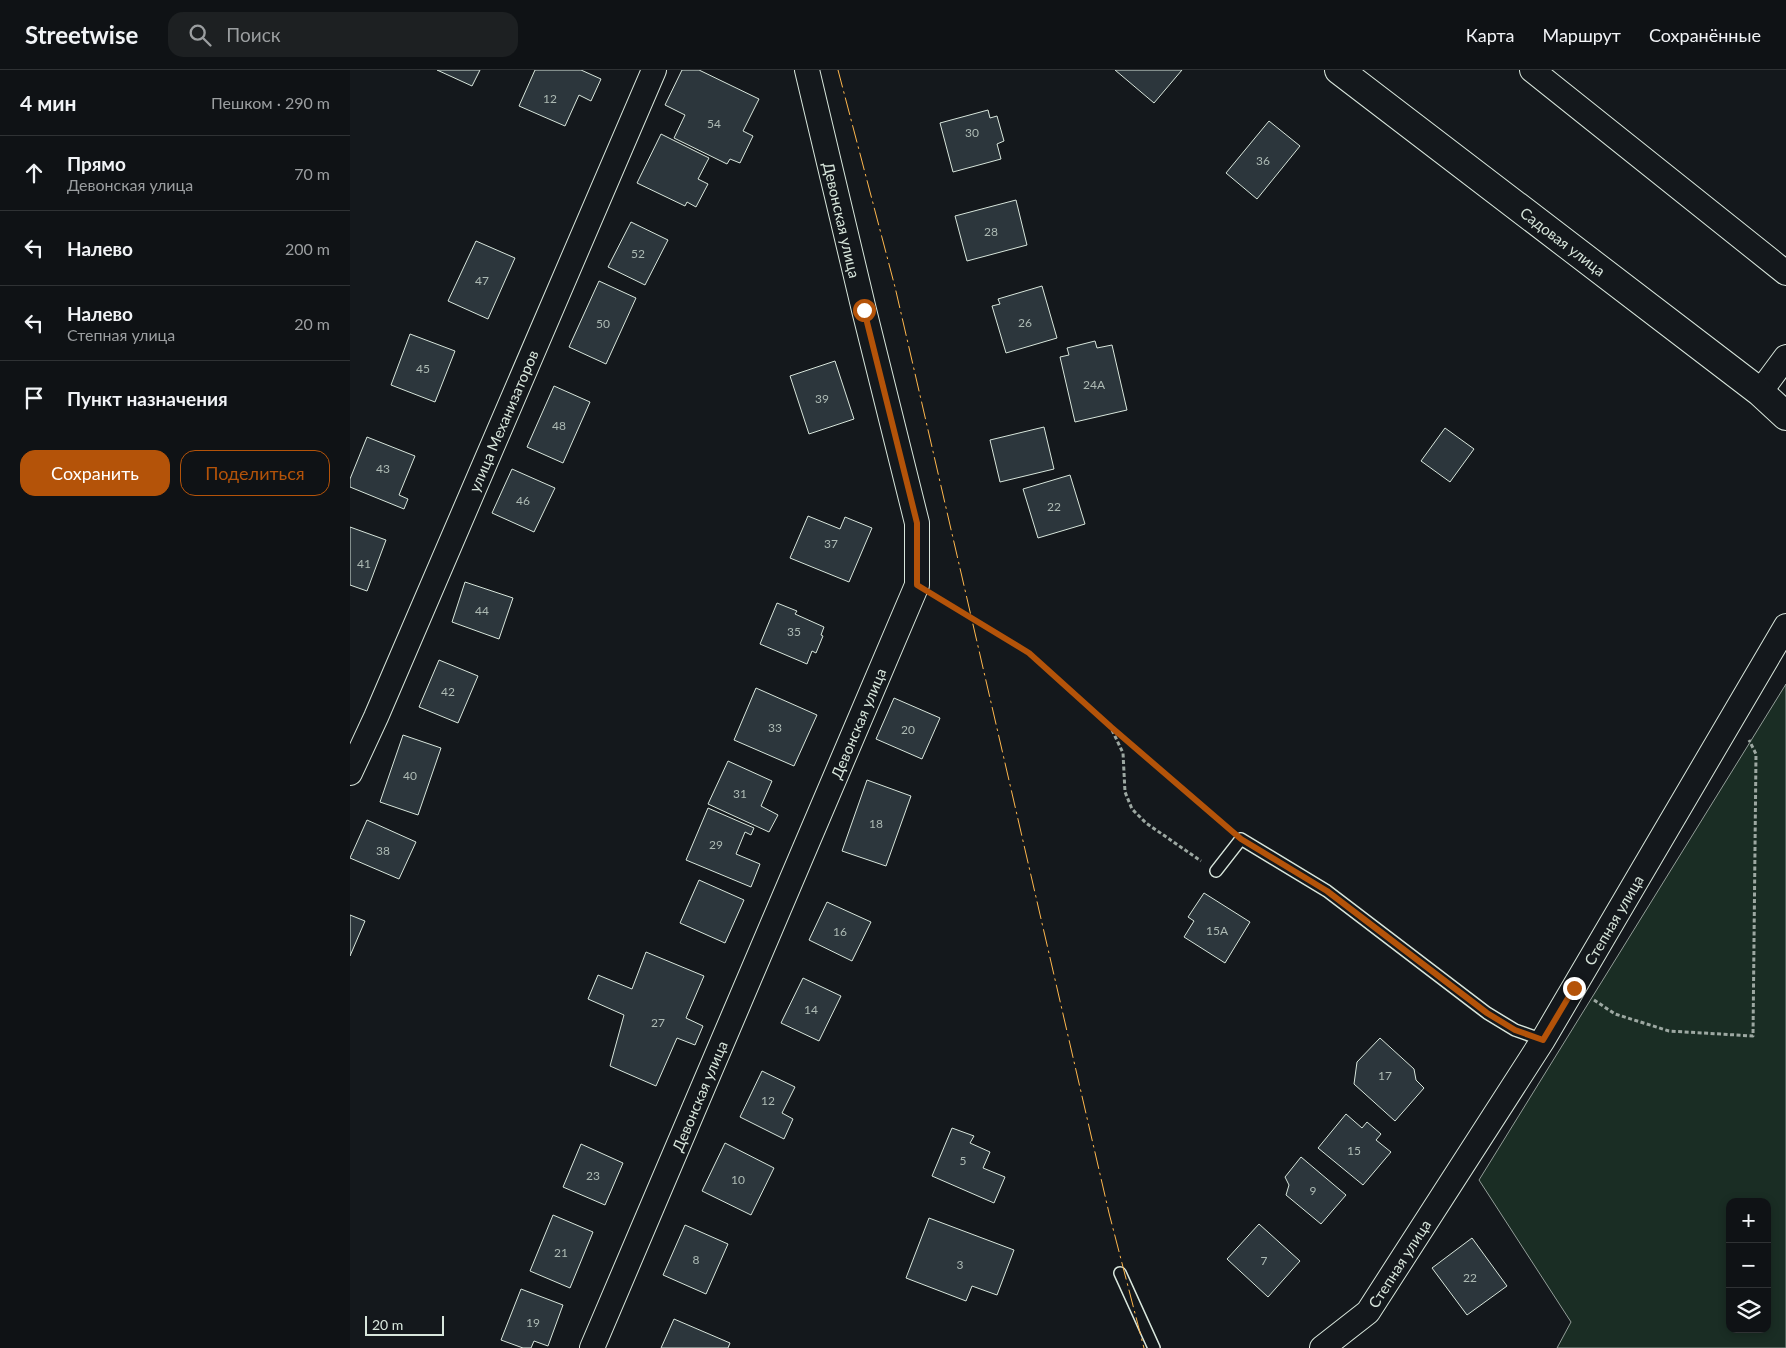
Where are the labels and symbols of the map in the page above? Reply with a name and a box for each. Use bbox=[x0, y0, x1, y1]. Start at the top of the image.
house number: 12 bbox=[543, 91, 557, 106]
house number: 54 bbox=[707, 116, 721, 131]
house number: 30 bbox=[965, 125, 979, 140]
house number: 36 bbox=[1256, 153, 1270, 168]
street label: Девонская улица bbox=[820, 160, 864, 280]
street label: Садовая улица bbox=[1517, 203, 1609, 280]
house number: 28 bbox=[984, 224, 998, 239]
house number: 52 bbox=[631, 246, 645, 261]
house number: 47 bbox=[475, 273, 489, 288]
route start bbox=[853, 299, 876, 322]
house number: 26 bbox=[1018, 315, 1032, 330]
house number: 50 bbox=[596, 316, 610, 331]
street label: улица Механизаторов bbox=[465, 347, 542, 495]
house number: 45 bbox=[416, 361, 430, 376]
house number: 24А bbox=[1083, 377, 1106, 392]
house number: 39 bbox=[815, 391, 829, 406]
house number: 48 bbox=[552, 418, 566, 433]
house number: 43 bbox=[376, 461, 390, 476]
house number: 46 bbox=[516, 493, 530, 508]
house number: 22 bbox=[1047, 499, 1061, 514]
house number: 37 bbox=[824, 536, 838, 551]
house number: 41 bbox=[357, 556, 371, 571]
house number: 44 bbox=[475, 603, 489, 618]
house number: 35 bbox=[787, 624, 801, 639]
street label: Девонская улица bbox=[827, 665, 890, 781]
house number: 42 bbox=[441, 684, 455, 699]
house number: 33 bbox=[768, 720, 782, 735]
house number: 20 bbox=[901, 722, 915, 737]
house number: 40 bbox=[403, 768, 417, 783]
house number: 31 bbox=[733, 786, 747, 801]
house number: 18 bbox=[869, 816, 883, 831]
house number: 29 bbox=[709, 837, 723, 852]
house number: 38 bbox=[376, 843, 390, 858]
street label: Степная улица bbox=[1580, 872, 1647, 968]
house number: 15А bbox=[1206, 923, 1229, 938]
house number: 16 bbox=[833, 924, 847, 939]
route end bbox=[1563, 977, 1586, 1000]
house number: 14 bbox=[804, 1002, 818, 1017]
house number: 27 bbox=[651, 1015, 665, 1030]
street label: Девонская улица bbox=[668, 1038, 731, 1154]
house number: 17 bbox=[1378, 1068, 1392, 1083]
house number: 12 bbox=[761, 1093, 775, 1108]
house number: 15 bbox=[1347, 1143, 1361, 1158]
house number: 5 bbox=[960, 1153, 967, 1168]
house number: 23 bbox=[586, 1168, 600, 1183]
house number: 10 bbox=[731, 1172, 745, 1187]
house number: 9 bbox=[1310, 1183, 1317, 1198]
street label: Степная улица bbox=[1364, 1216, 1434, 1311]
house number: 21 bbox=[554, 1245, 568, 1260]
house number: 8 bbox=[693, 1252, 700, 1267]
house number: 7 bbox=[1261, 1253, 1268, 1268]
house number: 3 bbox=[957, 1257, 964, 1272]
house number: 22 bbox=[1463, 1270, 1477, 1285]
scale bar bbox=[365, 1313, 444, 1336]
house number: 19 bbox=[526, 1315, 540, 1330]

